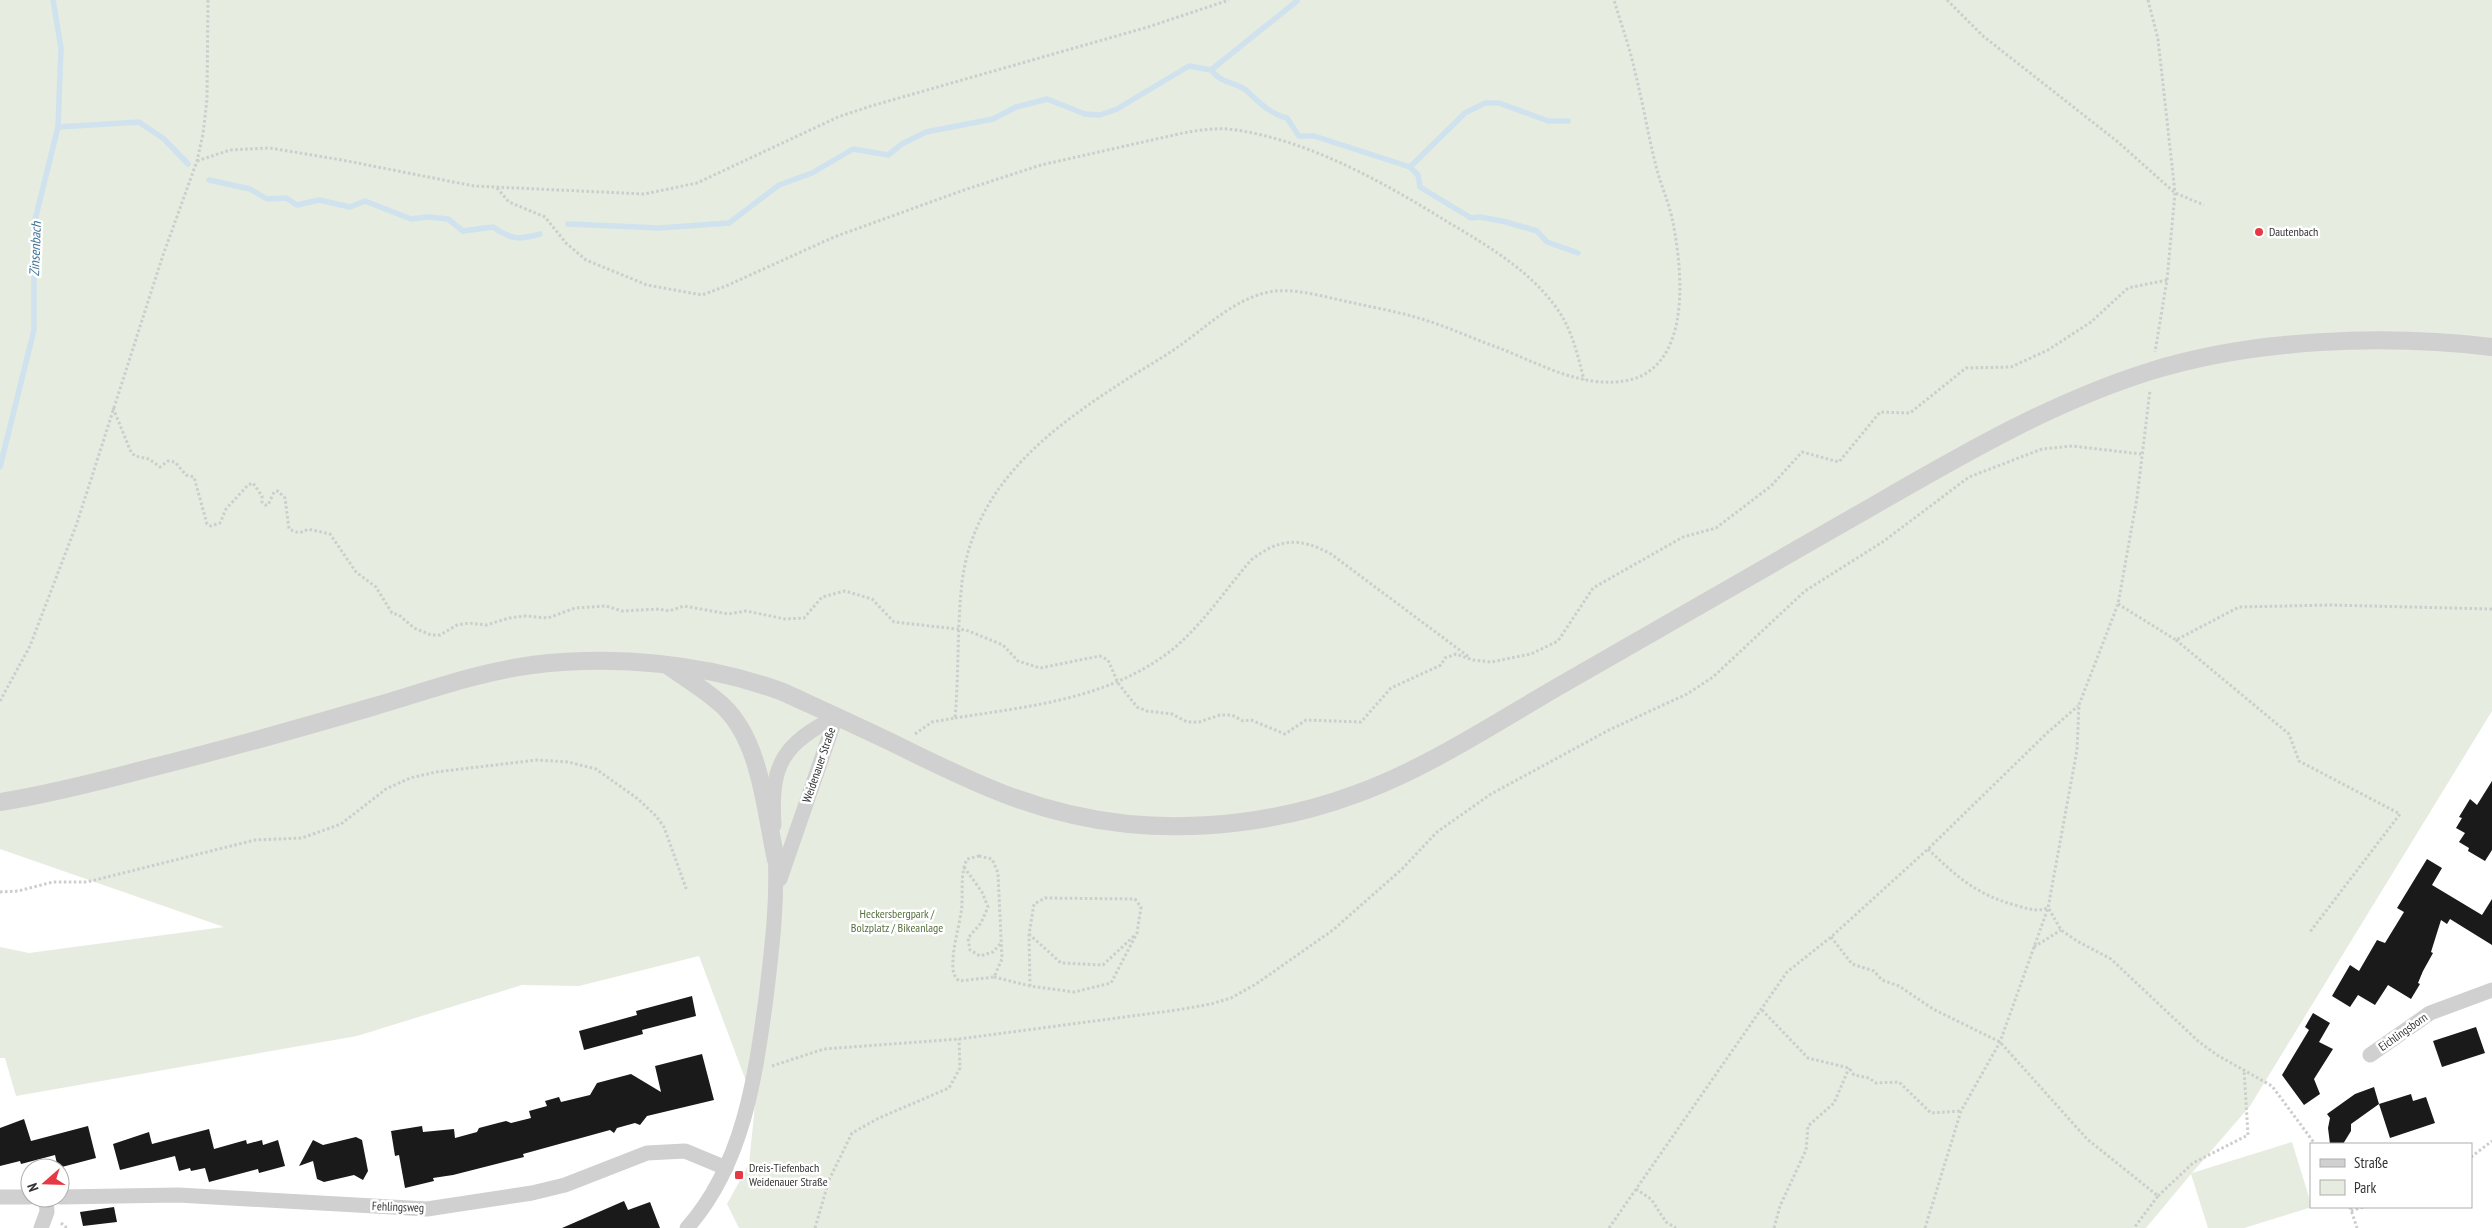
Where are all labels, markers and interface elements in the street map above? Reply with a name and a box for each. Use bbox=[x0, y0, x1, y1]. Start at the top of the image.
water label: Zinsenbach bbox=[25, 220, 45, 277]
place label: Dautenbach bbox=[2269, 224, 2318, 239]
marker: Dautenbach bbox=[2253, 226, 2265, 238]
street label: Weidenauer Straße bbox=[799, 725, 838, 805]
park label: Heckersbergpark / Bolzplatz / Bikeanlage bbox=[851, 906, 943, 935]
street label: Eichlingsborn bbox=[2375, 1009, 2430, 1054]
legend bbox=[2310, 1143, 2472, 1208]
text: Straße bbox=[2354, 1153, 2388, 1172]
north arrow bbox=[20, 1158, 70, 1208]
place label: Dreis-Tiefenbach Weidenauer Straße bbox=[749, 1160, 828, 1189]
marker: Dreis-Tiefenbach Weidenauer Straße bbox=[733, 1169, 745, 1181]
text: Park bbox=[2354, 1178, 2376, 1197]
text: N bbox=[23, 1181, 43, 1194]
street label: Fehlingsweg bbox=[372, 1198, 424, 1215]

